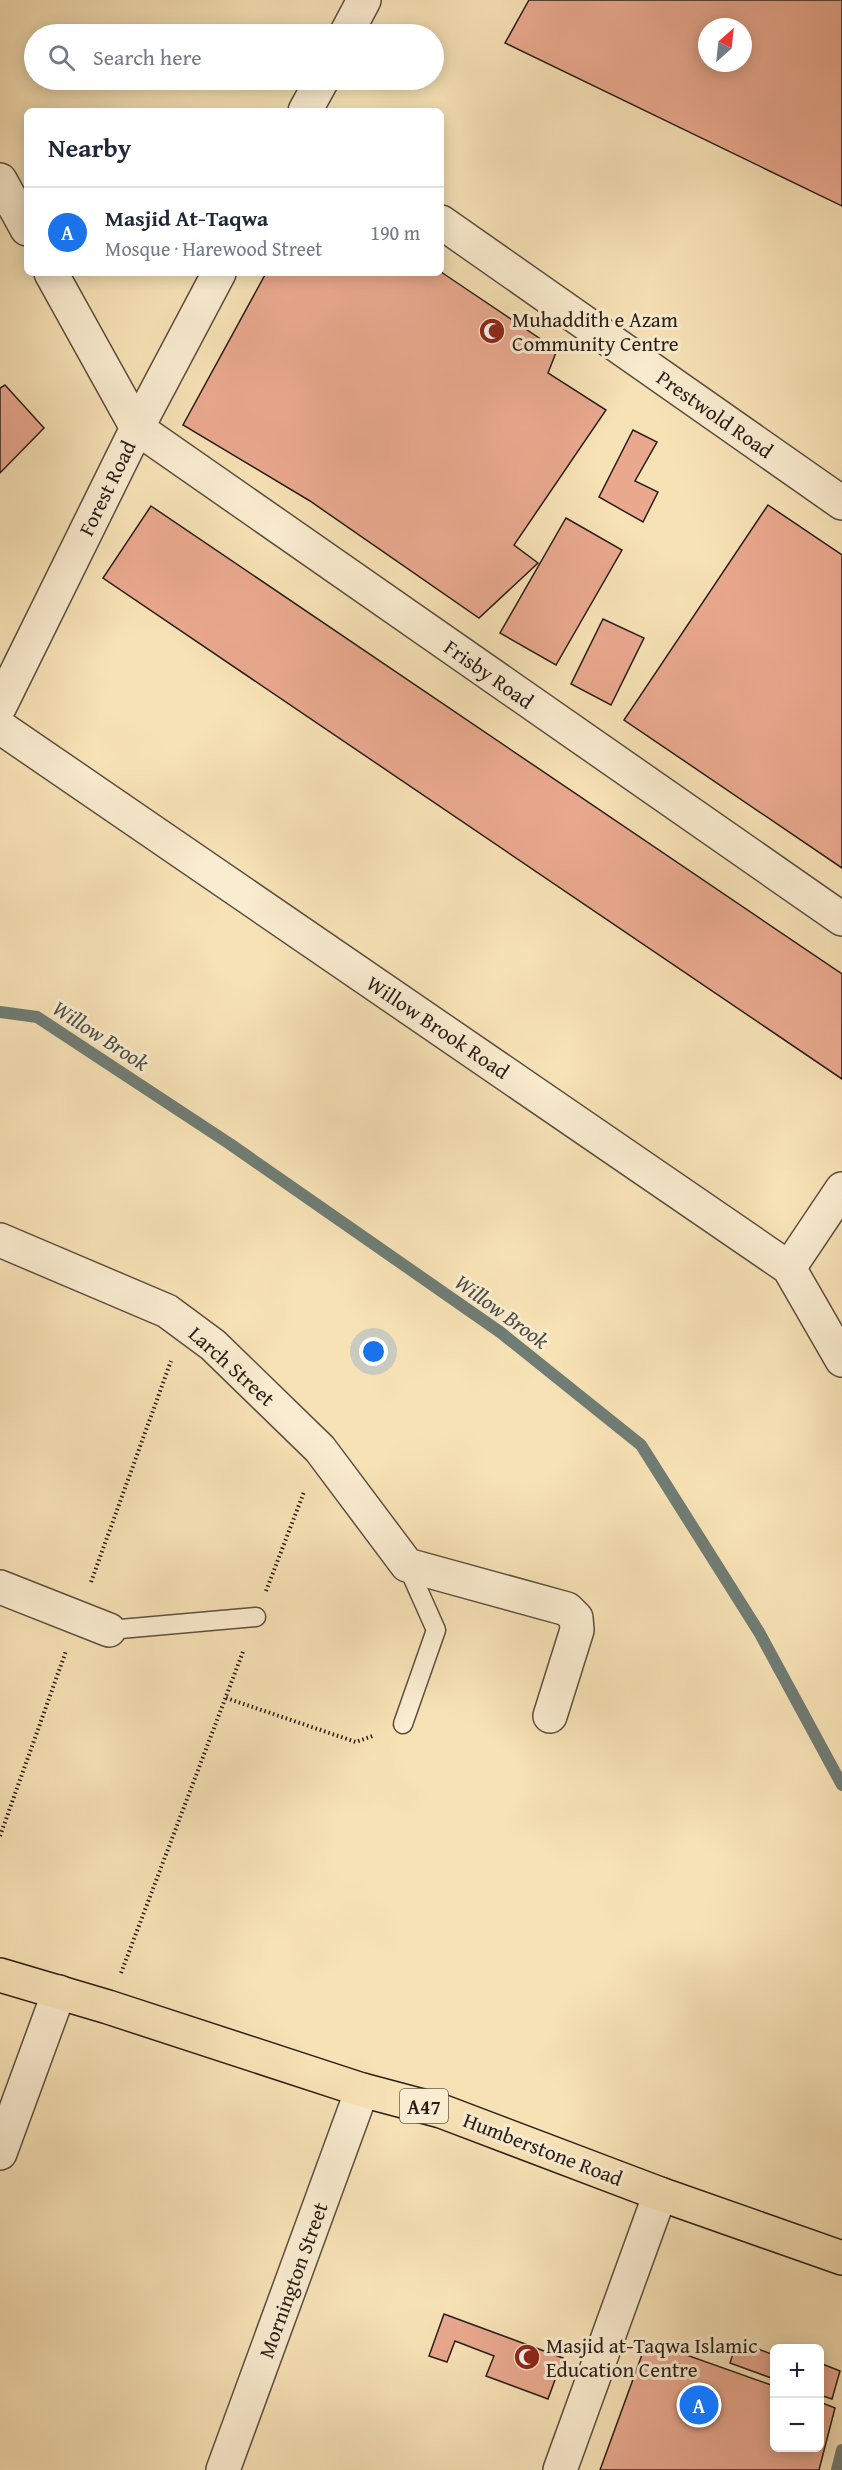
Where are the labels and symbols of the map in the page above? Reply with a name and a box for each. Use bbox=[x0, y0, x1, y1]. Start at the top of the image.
north arrow bbox=[698, 18, 752, 72]
place label: Muhaddith e Azam Community Centre bbox=[512, 304, 679, 359]
mosque icon: Muhaddith e Azam Community Centre bbox=[477, 316, 507, 346]
street label: Prestwold Road bbox=[650, 362, 780, 466]
street label: Forest Road bbox=[71, 434, 144, 541]
street label: Frisby Road bbox=[438, 632, 541, 717]
street label: Willow Brook Road bbox=[360, 968, 516, 1087]
water label: Willow Brook bbox=[46, 992, 156, 1079]
water label: Willow Brook bbox=[448, 1266, 556, 1357]
street label: Larch Street bbox=[182, 1319, 283, 1414]
your location bbox=[359, 1337, 388, 1366]
road number: A47 bbox=[400, 2089, 448, 2123]
street label: Humberstone Road bbox=[459, 2104, 628, 2194]
street label: Mornington Street bbox=[250, 2197, 336, 2362]
place label: Masjid at-Taqwa Islamic Education Centre bbox=[546, 2330, 757, 2385]
mosque icon: Masjid at-Taqwa Islamic Education Centre bbox=[512, 2342, 542, 2372]
pin: A bbox=[680, 2382, 718, 2428]

